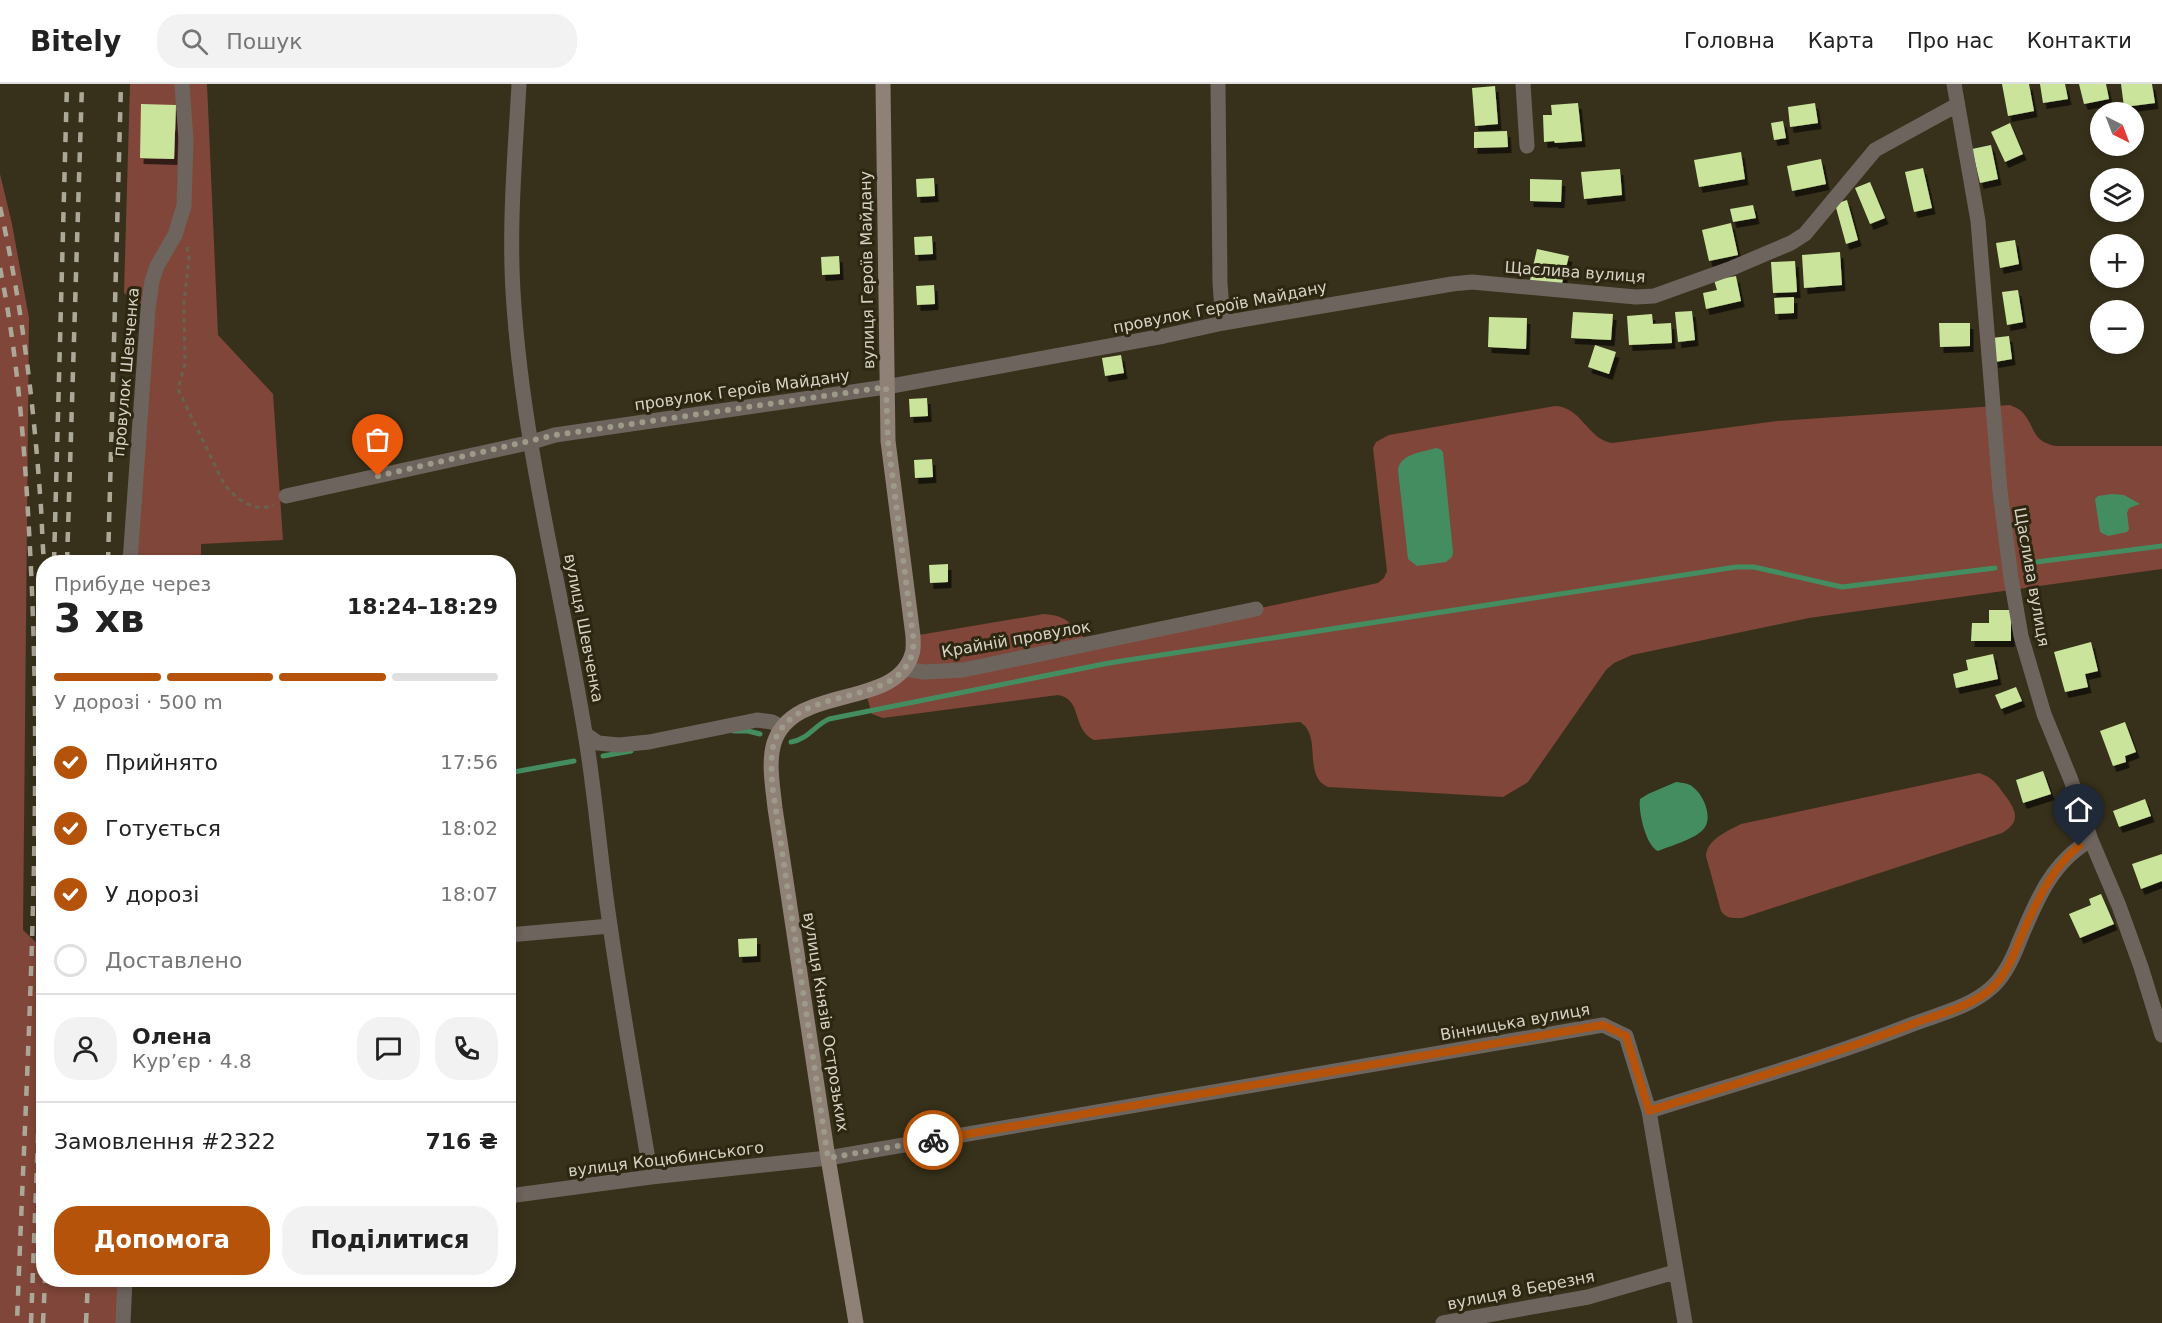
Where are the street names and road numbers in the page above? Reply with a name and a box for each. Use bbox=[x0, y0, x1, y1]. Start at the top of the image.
street label: вулиця Героїв Майдану bbox=[856, 171, 878, 369]
street label: Щаслива вулиця bbox=[1504, 258, 1646, 286]
street label: провулок Героїв Майдану bbox=[1111, 277, 1329, 337]
street label: провулок Шевченка bbox=[109, 287, 143, 457]
street label: провулок Героїв Майдану bbox=[633, 365, 851, 415]
street label: Щаслива вулиця bbox=[2010, 506, 2054, 648]
street label: вулиця Шевченка bbox=[560, 552, 608, 704]
street label: Крайній провулок bbox=[940, 616, 1092, 661]
street label: вулиця Князів Острозьких bbox=[799, 911, 853, 1133]
street label: Вінницька вулиця bbox=[1439, 999, 1591, 1045]
street label: вулиця Коцюбинського bbox=[567, 1138, 765, 1180]
street label: вулиця 8 Березня bbox=[1446, 1266, 1596, 1314]

